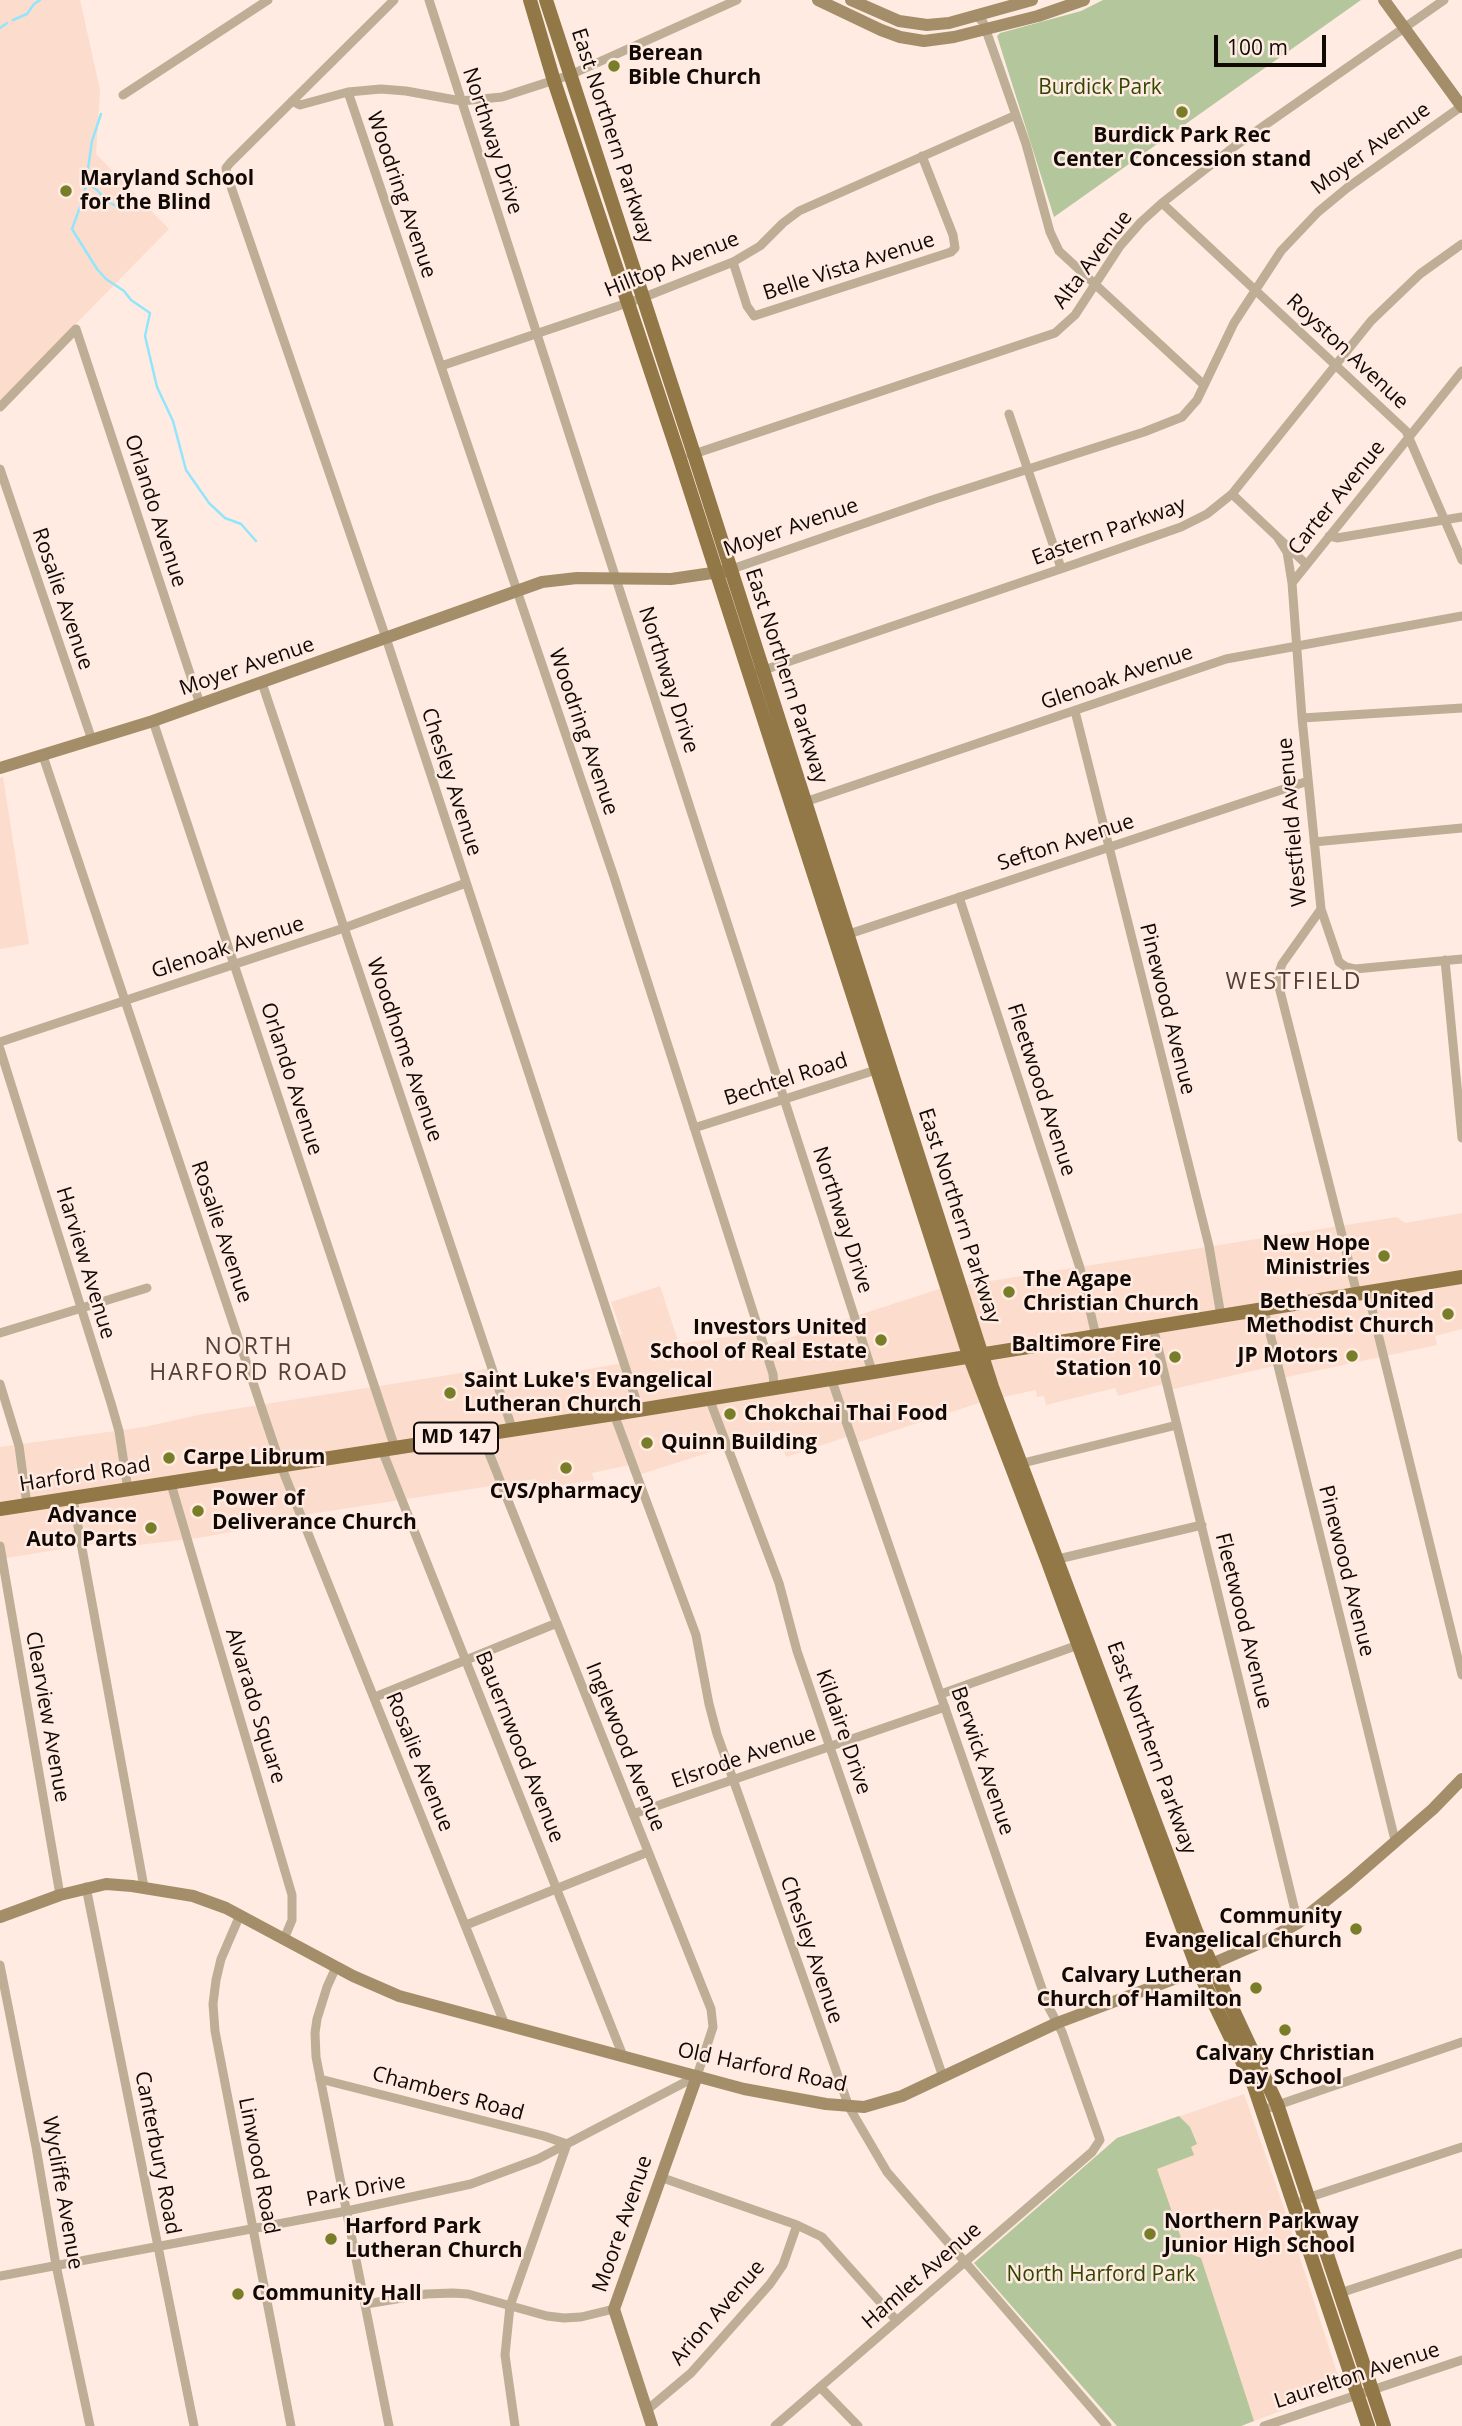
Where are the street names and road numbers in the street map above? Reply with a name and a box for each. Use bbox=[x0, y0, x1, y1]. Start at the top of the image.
street label: East Northern Parkway bbox=[565, 25, 659, 247]
street label: Northway Drive bbox=[456, 64, 528, 218]
street label: Moyer Avenue bbox=[1307, 97, 1435, 201]
street label: Woodring Avenue bbox=[361, 109, 441, 281]
street label: Alta Avenue bbox=[1048, 206, 1138, 314]
street label: Hilltop Avenue bbox=[601, 227, 743, 303]
street label: Belle Vista Avenue bbox=[760, 227, 938, 307]
street label: Royston Avenue bbox=[1281, 289, 1413, 415]
street label: Orlando Avenue bbox=[118, 432, 192, 590]
street label: Carter Avenue bbox=[1283, 436, 1391, 560]
street label: Eastern Parkway bbox=[1029, 492, 1189, 572]
street label: Moyer Avenue bbox=[720, 493, 862, 563]
street label: Rosalie Avenue bbox=[26, 525, 98, 673]
street label: East Northern Parkway bbox=[739, 565, 833, 787]
street label: Northway Drive bbox=[632, 603, 704, 757]
street label: Moyer Avenue bbox=[176, 632, 318, 702]
street label: Glenoak Avenue bbox=[1038, 640, 1196, 716]
street label: Woodring Avenue bbox=[543, 646, 623, 818]
street label: Chesley Avenue bbox=[415, 705, 487, 859]
street label: Westfield Avenue bbox=[1273, 736, 1313, 908]
street label: Sefton Avenue bbox=[995, 809, 1137, 877]
street label: Glenoak Avenue bbox=[148, 911, 308, 985]
street label: Pinewood Avenue bbox=[1134, 921, 1200, 1097]
street label: Woodhome Avenue bbox=[361, 955, 447, 1145]
street label: Orlando Avenue bbox=[254, 1000, 328, 1158]
street label: Fleetwood Avenue bbox=[1001, 1000, 1081, 1180]
street label: Bechtel Road bbox=[721, 1048, 851, 1112]
street label: East Northern Parkway bbox=[912, 1105, 1006, 1327]
street label: Northway Drive bbox=[806, 1143, 878, 1297]
street label: Rosalie Avenue bbox=[185, 1158, 257, 1306]
street label: Harview Avenue bbox=[50, 1184, 120, 1342]
road number: MD 147 bbox=[414, 1422, 498, 1454]
street label: Harford Road bbox=[18, 1452, 152, 1498]
street label: Pinewood Avenue bbox=[1313, 1483, 1379, 1659]
street label: Fleetwood Avenue bbox=[1209, 1531, 1277, 1711]
street label: Alvarado Square bbox=[219, 1625, 291, 1787]
street label: Clearview Avenue bbox=[20, 1630, 74, 1804]
street label: East Northern Parkway bbox=[1101, 1638, 1201, 1858]
street label: Bauernwood Avenue bbox=[469, 1648, 569, 1846]
street label: Inglewood Avenue bbox=[580, 1659, 670, 1835]
street label: Kildaire Drive bbox=[810, 1666, 876, 1798]
street label: Berwick Avenue bbox=[945, 1684, 1019, 1838]
street label: Rosalie Avenue bbox=[380, 1689, 458, 1835]
street label: Elsrode Avenue bbox=[668, 1721, 820, 1795]
street label: Chesley Avenue bbox=[774, 1873, 848, 2027]
street label: Old Harford Road bbox=[675, 2038, 849, 2098]
street label: Chambers Road bbox=[369, 2062, 527, 2126]
street label: Canterbury Road bbox=[129, 2069, 185, 2237]
street label: Linwood Road bbox=[232, 2095, 284, 2237]
street label: Wycliffe Avenue bbox=[36, 2114, 88, 2272]
street label: Moore Avenue bbox=[588, 2152, 658, 2296]
street label: Park Drive bbox=[304, 2169, 408, 2213]
street label: Hamlet Avenue bbox=[857, 2217, 987, 2335]
street label: Arion Avenue bbox=[665, 2255, 771, 2371]
street label: Laurelton Avenue bbox=[1271, 2337, 1443, 2415]

